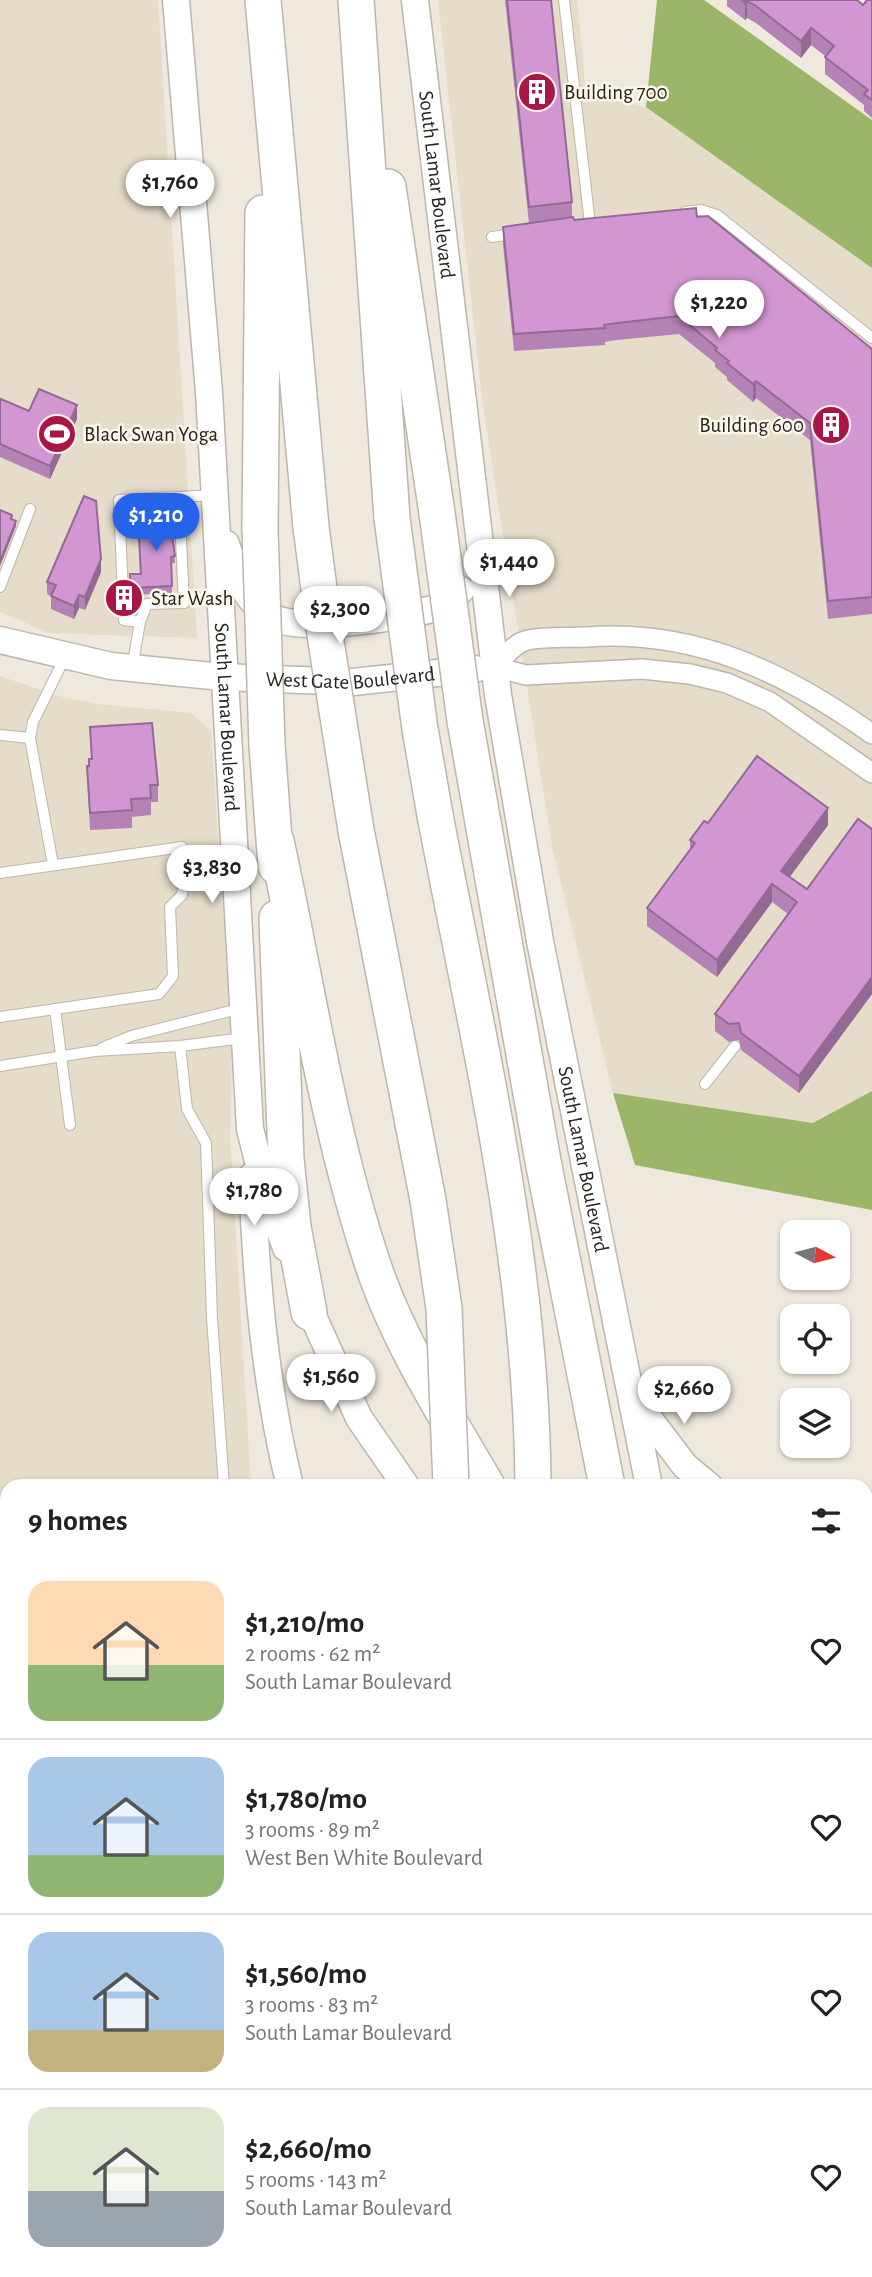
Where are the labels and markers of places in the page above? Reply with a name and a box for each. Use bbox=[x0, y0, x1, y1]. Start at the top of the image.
building icon: Building 700 bbox=[516, 71, 558, 113]
place label: Building 700 bbox=[564, 82, 668, 103]
pin: $1,760 bbox=[113, 160, 227, 220]
pin: $1,220 bbox=[662, 280, 776, 340]
building icon: Building 600 bbox=[810, 404, 852, 446]
sports icon: Black Swan Yoga bbox=[36, 413, 78, 455]
place label: Building 600 bbox=[699, 415, 804, 436]
place label: Black Swan Yoga bbox=[84, 424, 218, 445]
pin: $1,210 bbox=[99, 494, 213, 553]
pin: $1,440 bbox=[452, 540, 566, 599]
building icon: Star Wash bbox=[103, 577, 145, 619]
pin: $2,300 bbox=[283, 586, 397, 646]
place label: Star Wash bbox=[151, 588, 233, 609]
pin: $3,830 bbox=[155, 846, 269, 905]
pin: $1,780 bbox=[197, 1168, 311, 1228]
pin: $1,560 bbox=[274, 1354, 388, 1414]
pin: $2,660 bbox=[627, 1366, 741, 1426]

